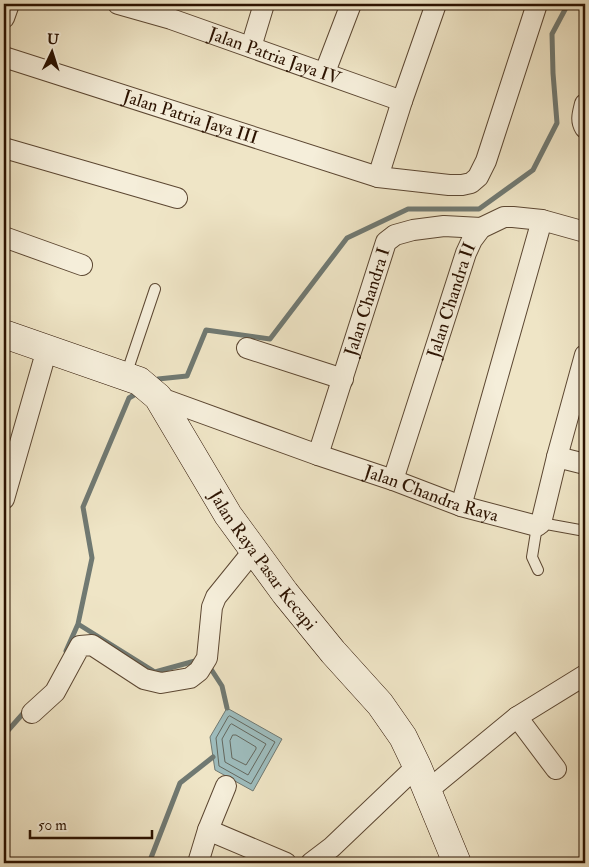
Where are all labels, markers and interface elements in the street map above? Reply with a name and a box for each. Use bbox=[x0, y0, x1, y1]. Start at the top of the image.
street label: Jalan Patria Jaya IV bbox=[204, 22, 345, 91]
north arrow bbox=[28, 28, 78, 78]
text: U bbox=[46, 31, 60, 48]
street label: Jalan Patria Jaya III bbox=[119, 85, 261, 150]
street label: Jalan Chandra II bbox=[422, 239, 481, 362]
street label: Jalan Chandra I bbox=[339, 245, 396, 360]
street label: Jalan Chandra Raya bbox=[360, 460, 502, 528]
street label: Jalan Raya Pasar Kecapi bbox=[203, 485, 322, 635]
scale bar bbox=[30, 807, 152, 839]
text: 50 m bbox=[38, 816, 67, 835]

